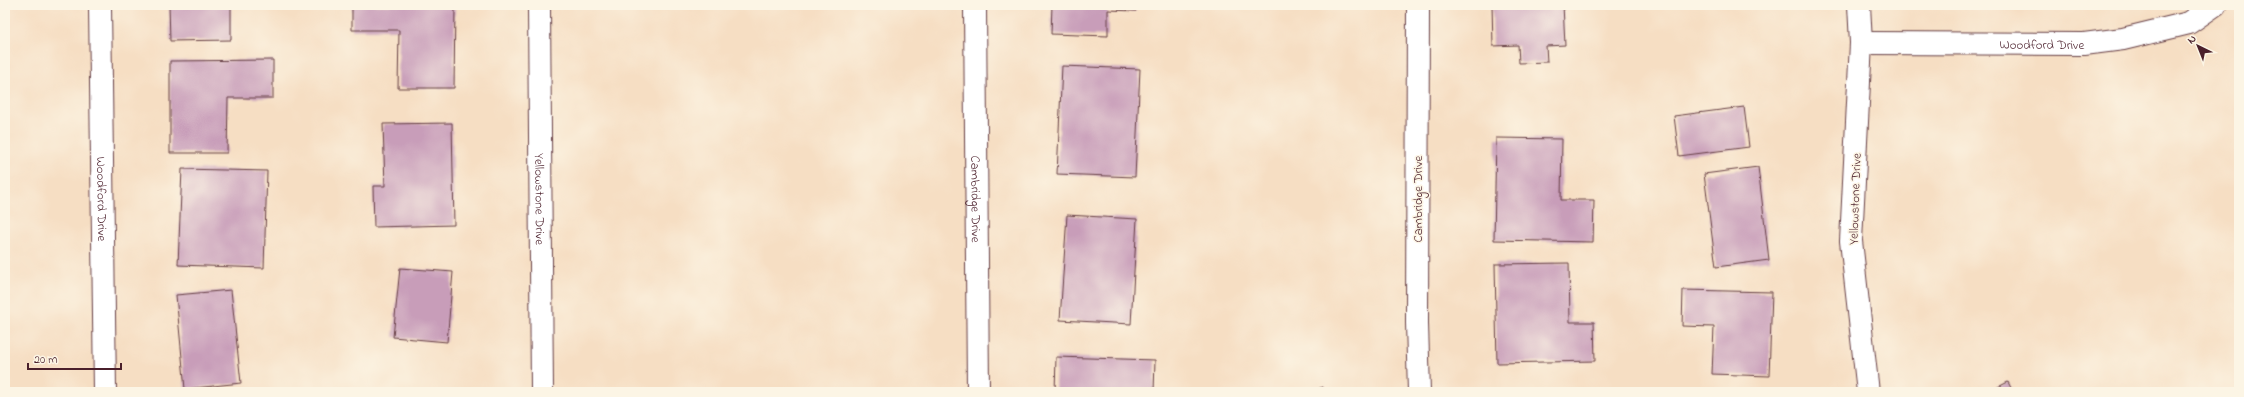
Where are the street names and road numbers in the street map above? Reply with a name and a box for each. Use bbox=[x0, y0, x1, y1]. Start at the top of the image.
street label: Woodford Drive bbox=[2000, 36, 2085, 55]
street label: Yellowstone Drive bbox=[529, 153, 549, 245]
street label: Yellowstone Drive bbox=[1844, 153, 1867, 245]
street label: Cambridge Drive bbox=[965, 155, 985, 243]
street label: Cambridge Drive bbox=[1409, 155, 1429, 242]
street label: Woodford Drive bbox=[91, 157, 111, 242]

